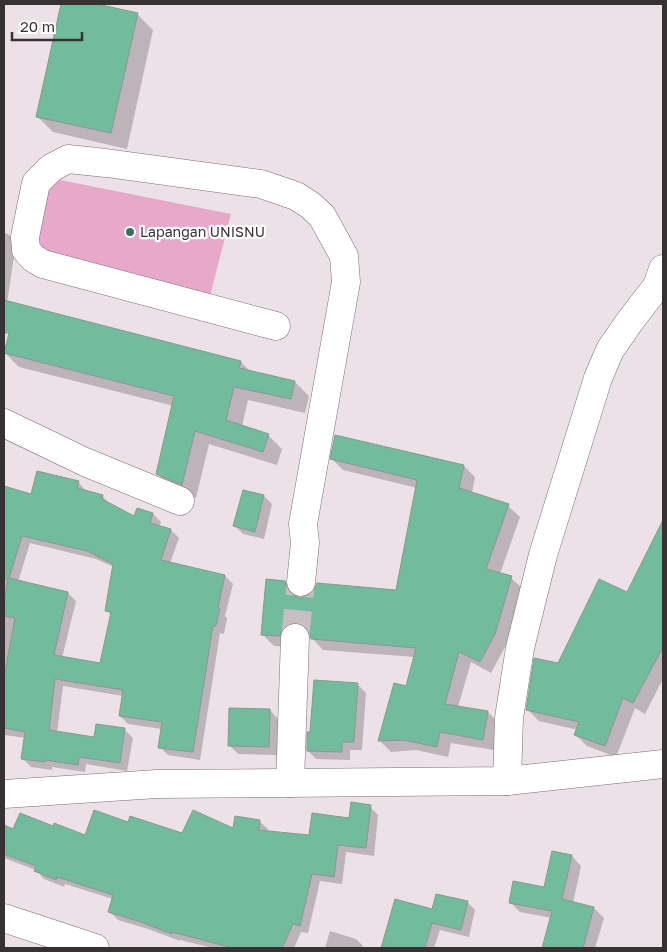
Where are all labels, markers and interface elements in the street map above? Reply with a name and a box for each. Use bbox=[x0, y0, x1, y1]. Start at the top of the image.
scale bar bbox=[12, 10, 82, 42]
text: 20 m bbox=[20, 17, 55, 35]
place label: Lapangan UNISNU bbox=[140, 223, 265, 240]
marker: Lapangan UNISNU bbox=[124, 226, 136, 238]

